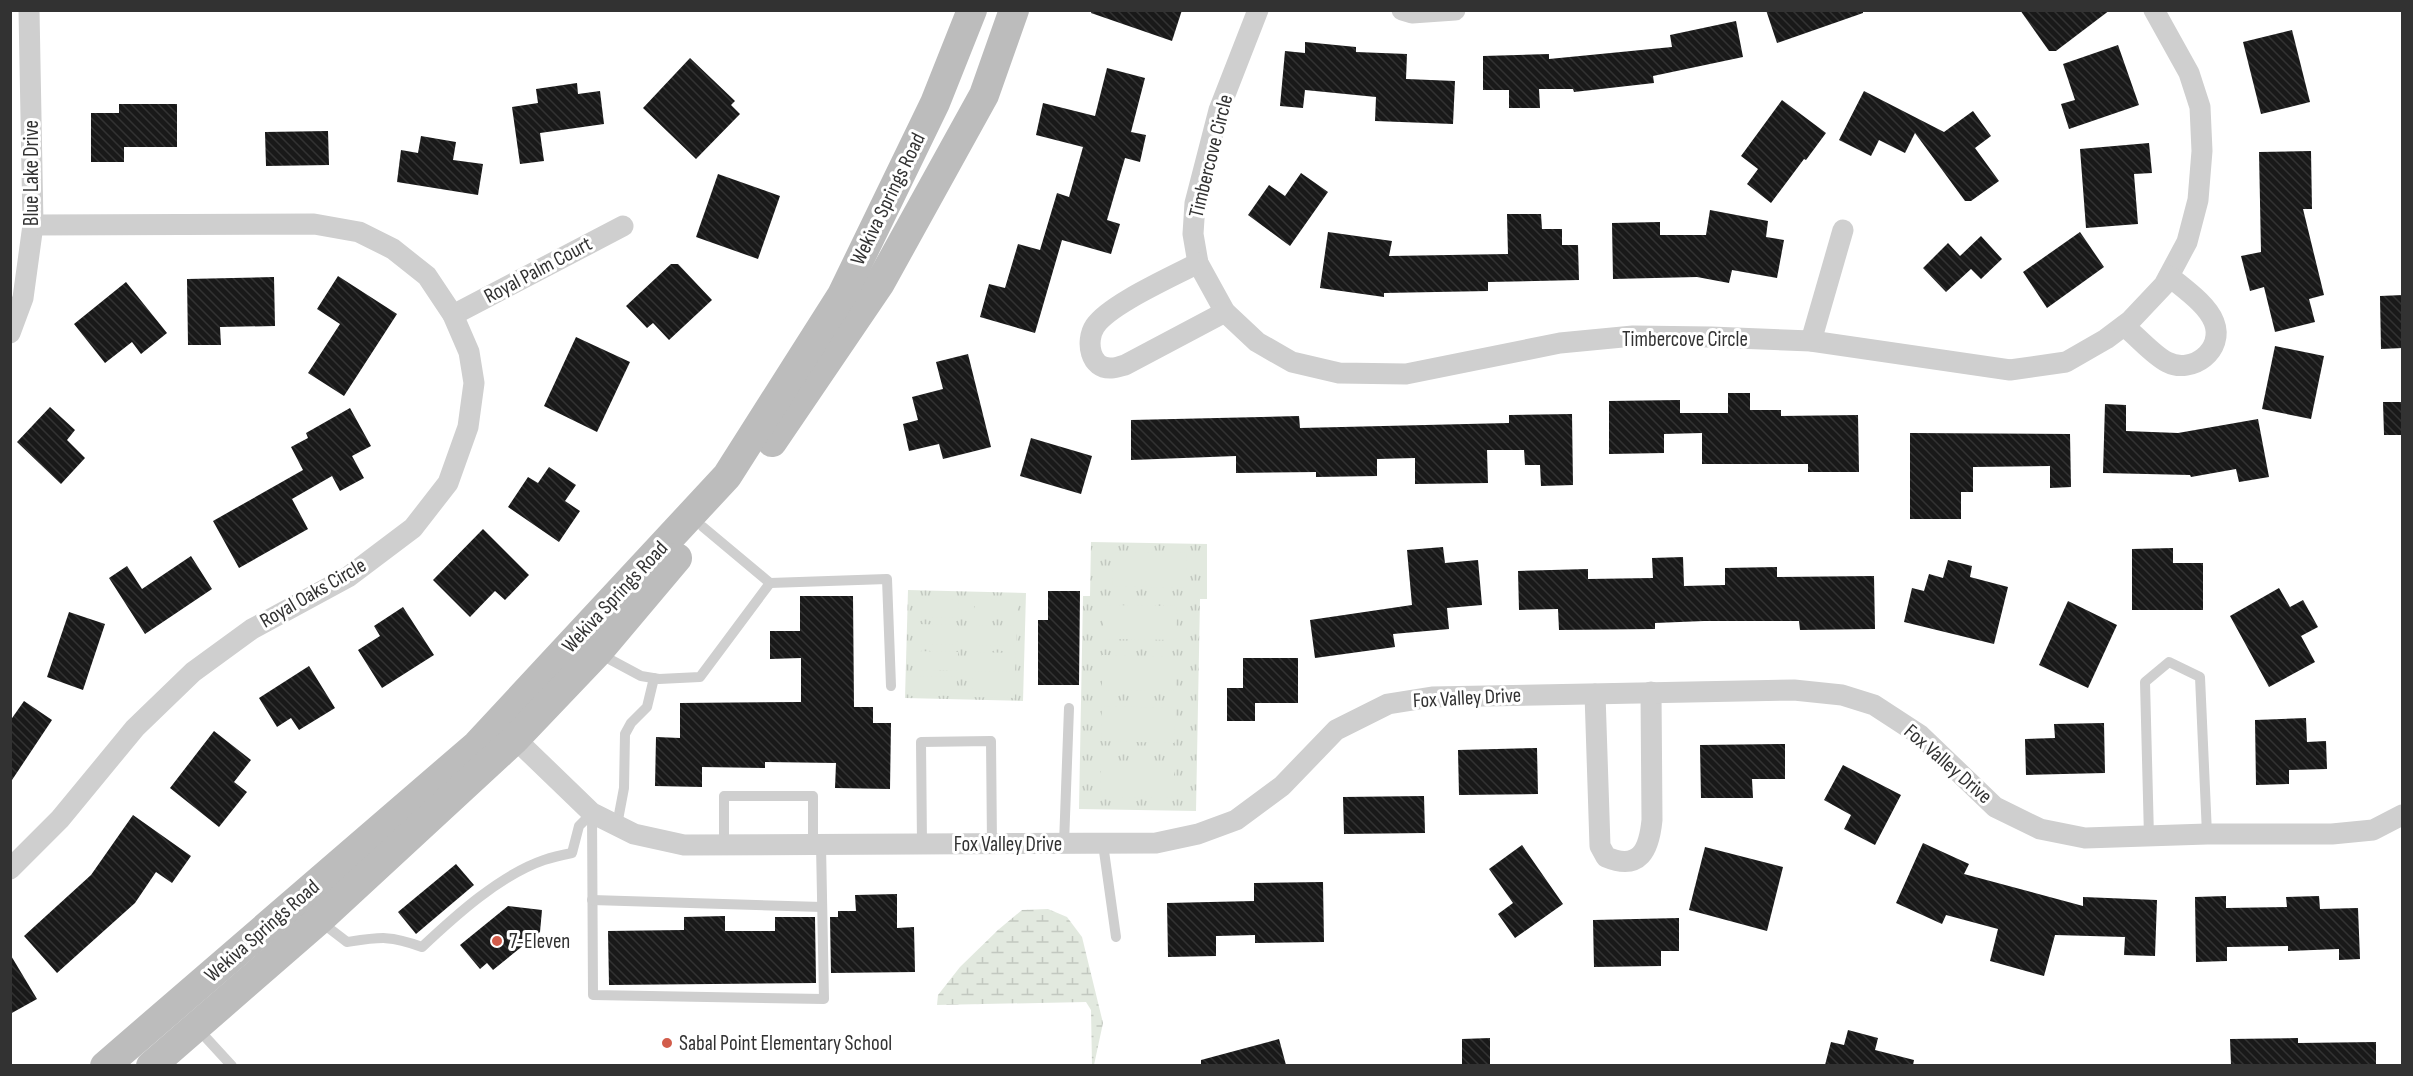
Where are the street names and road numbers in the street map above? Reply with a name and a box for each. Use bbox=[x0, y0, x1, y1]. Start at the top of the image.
street label: Timbercove Circle bbox=[1184, 92, 1238, 220]
street label: Blue Lake Drive bbox=[19, 120, 44, 226]
street label: Wekiva Springs Road bbox=[845, 129, 931, 269]
street label: Royal Palm Court bbox=[480, 231, 596, 309]
street label: Timbercove Circle bbox=[1622, 327, 1748, 352]
street label: Wekiva Springs Road bbox=[557, 536, 673, 658]
street label: Royal Oaks Circle bbox=[255, 553, 371, 633]
street label: Fox Valley Drive bbox=[1412, 683, 1522, 713]
street label: Fox Valley Drive bbox=[1899, 719, 1997, 809]
street label: Fox Valley Drive bbox=[954, 832, 1062, 857]
street label: Wekiva Springs Road bbox=[200, 874, 324, 988]

